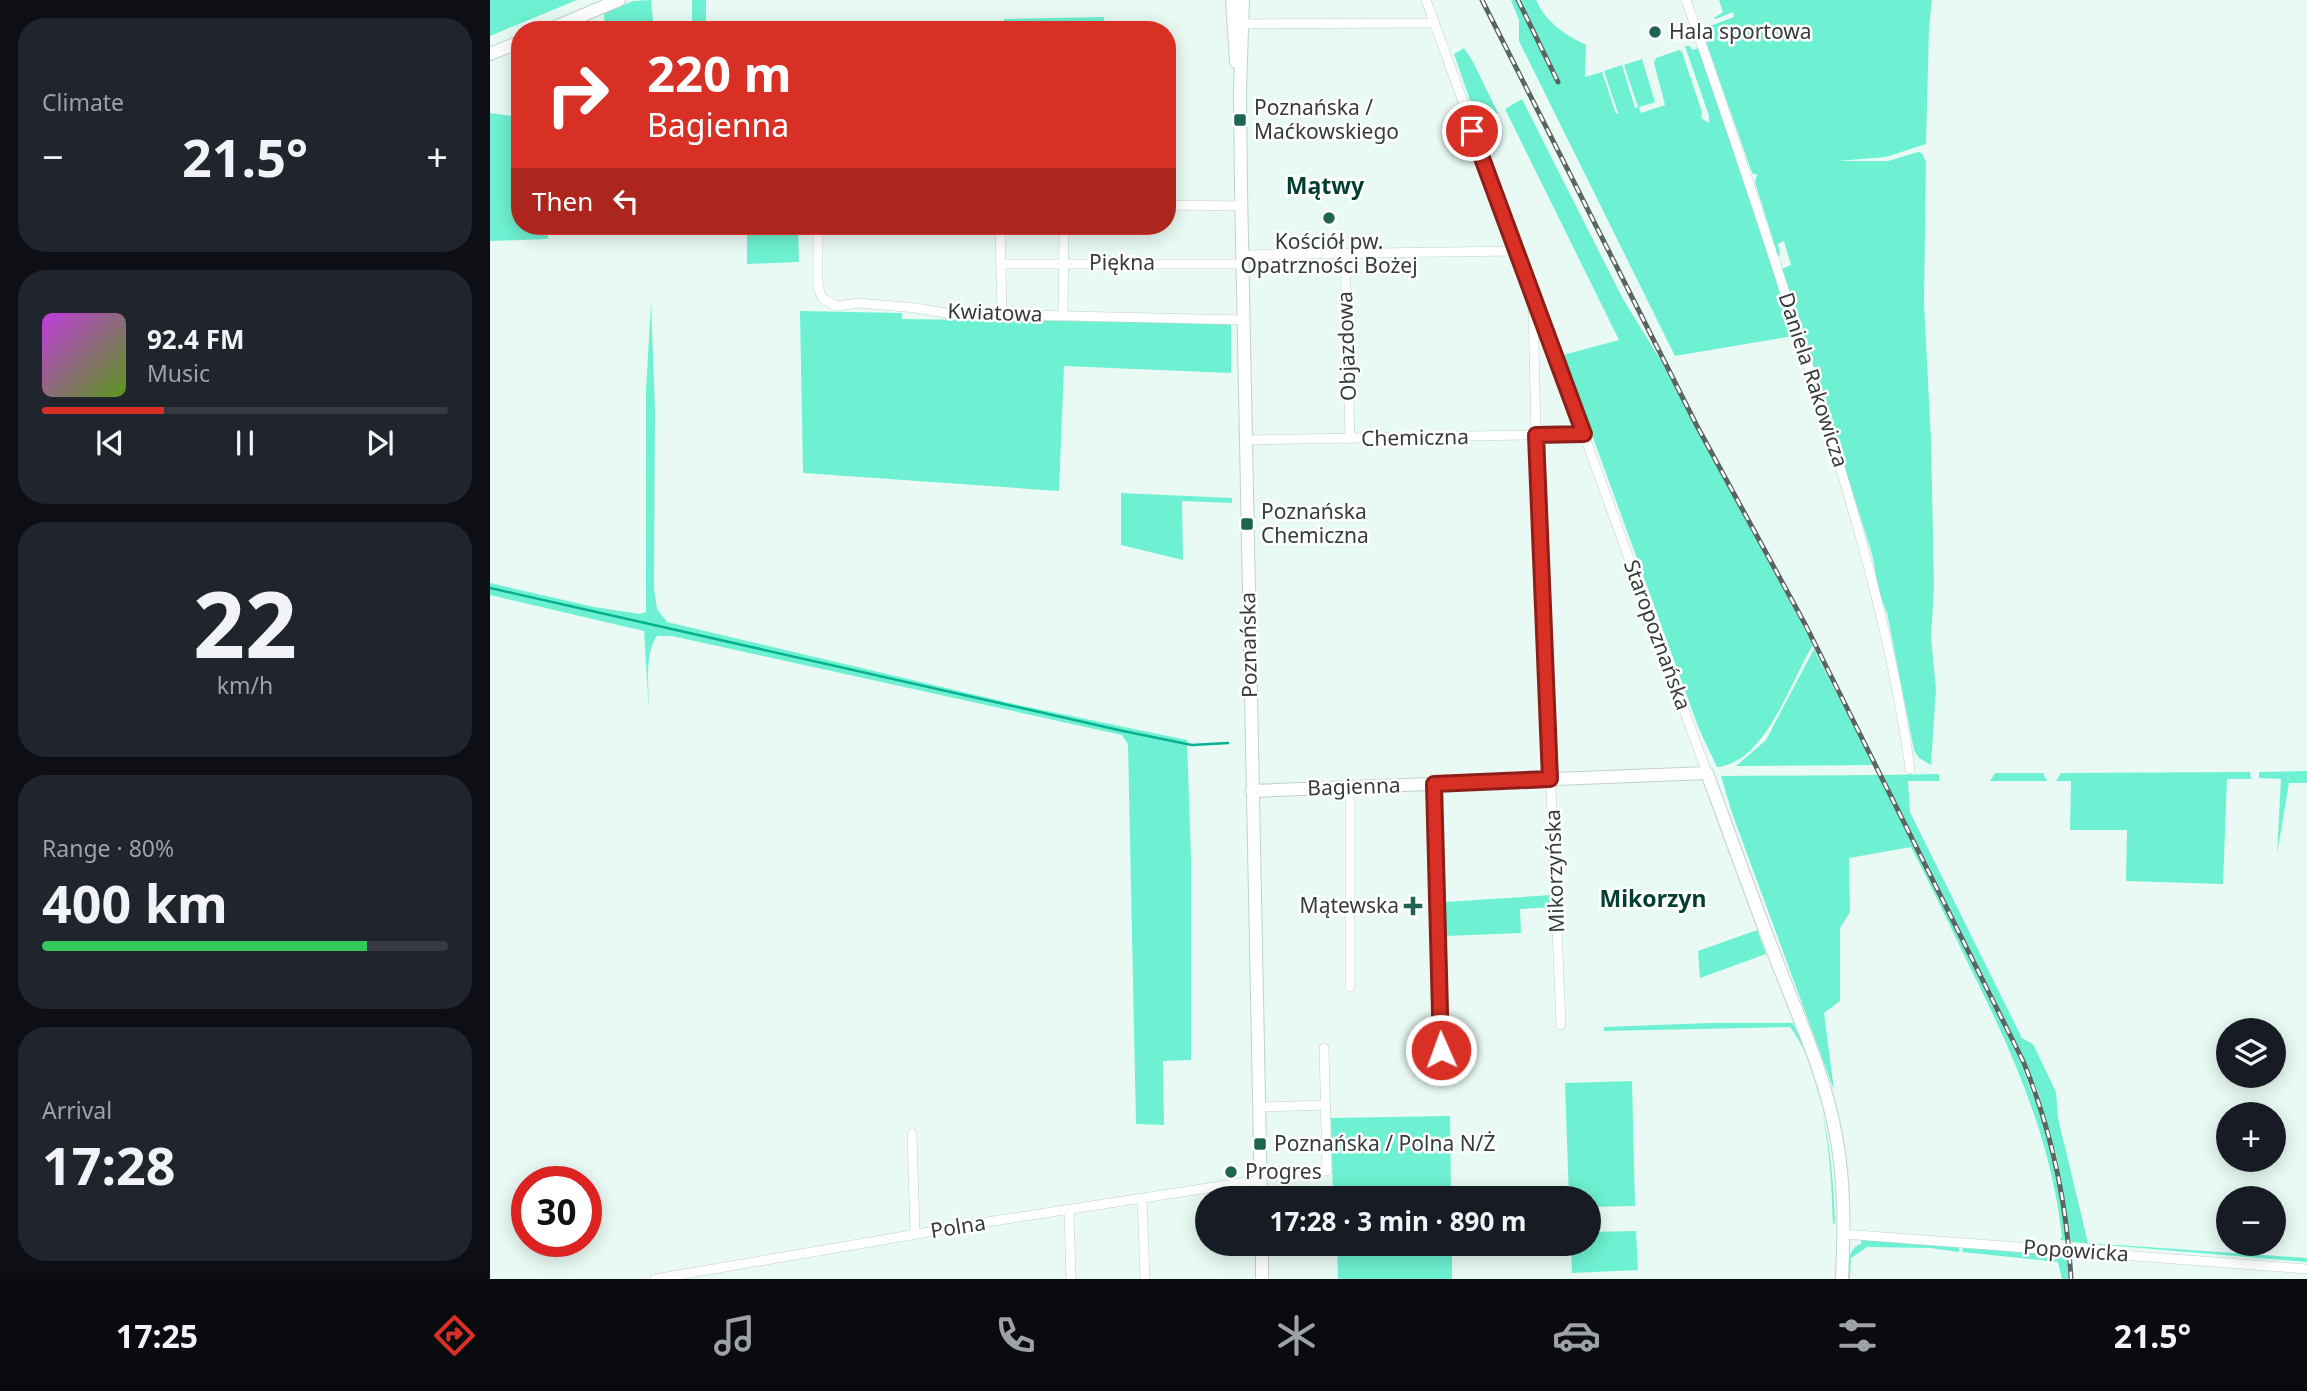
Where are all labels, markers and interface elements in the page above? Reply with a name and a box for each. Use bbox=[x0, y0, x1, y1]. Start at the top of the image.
place label: Hala sportowa bbox=[1669, 17, 1812, 45]
marker: Hala sportowa bbox=[1647, 24, 1663, 40]
text: 220 m bbox=[647, 40, 792, 106]
icon: right bbox=[532, 49, 623, 140]
text: Climate bbox=[42, 86, 124, 118]
place label: Poznańska / Maćkowskiego bbox=[1254, 93, 1399, 145]
pin bbox=[1442, 101, 1502, 161]
text: Bagienna bbox=[647, 103, 789, 146]
marker: Poznańska / Maćkowskiego bbox=[1232, 112, 1248, 128]
icon: arrive bbox=[1453, 112, 1491, 150]
text: 21.5° bbox=[182, 121, 308, 192]
text: − bbox=[42, 130, 64, 182]
text: + bbox=[426, 130, 448, 182]
district label: Mątwy bbox=[1286, 169, 1365, 201]
icon: left bbox=[607, 182, 645, 220]
text: Then bbox=[532, 183, 593, 219]
marker: Kościół pw. Opatrzności Bożej bbox=[1321, 210, 1337, 226]
place label: Kościół pw. Opatrzności Bożej bbox=[1240, 227, 1418, 279]
street label: Piękna bbox=[1089, 248, 1155, 276]
street label: Daniela Rakowicza bbox=[1773, 289, 1855, 471]
street label: Objazdowa bbox=[1330, 291, 1362, 401]
street label: Kwiatowa bbox=[947, 296, 1043, 328]
text: 92.4 FM bbox=[147, 321, 244, 357]
text: Music bbox=[147, 357, 210, 389]
street label: Chemiczna bbox=[1361, 422, 1469, 452]
icon: previous bbox=[91, 424, 129, 462]
icon: pause bbox=[226, 424, 264, 462]
icon: next bbox=[361, 424, 399, 462]
place label: Poznańska Chemiczna bbox=[1261, 497, 1369, 549]
marker: Poznańska Chemiczna bbox=[1239, 516, 1255, 532]
street label: Staropoznańska bbox=[1618, 556, 1698, 714]
text: 22 bbox=[193, 561, 297, 685]
street label: Poznańska bbox=[1233, 592, 1263, 698]
text: km/h bbox=[217, 669, 273, 701]
street label: Bagienna bbox=[1307, 770, 1401, 802]
street label: Mikorzyńska bbox=[1538, 809, 1570, 933]
text: Range · 80% bbox=[42, 832, 174, 864]
text: 400 km bbox=[42, 867, 228, 938]
district label: Mikorzyn bbox=[1600, 882, 1706, 914]
place label: Mątewska bbox=[1300, 891, 1399, 919]
marker: Mątewska bbox=[1405, 898, 1421, 914]
position arrow bbox=[1404, 1013, 1478, 1087]
map controls bbox=[2216, 1018, 2286, 1256]
button: layers bbox=[2216, 1018, 2286, 1088]
text: Arrival bbox=[42, 1094, 112, 1126]
button: + bbox=[2216, 1102, 2286, 1172]
text: 17:28 bbox=[42, 1129, 176, 1200]
place label: Poznańska / Polna N/Ż bbox=[1274, 1129, 1495, 1157]
marker: Poznańska / Polna N/Ż bbox=[1252, 1136, 1268, 1152]
place label: Progres bbox=[1245, 1157, 1322, 1185]
marker: Progres bbox=[1223, 1164, 1239, 1180]
speed limit sign: 30 bbox=[511, 1166, 602, 1257]
button: − bbox=[2216, 1186, 2286, 1256]
text: 17:28 · 3 min · 890 m bbox=[1270, 1203, 1526, 1239]
street label: Polna bbox=[928, 1208, 987, 1244]
street label: Popowicka bbox=[2022, 1232, 2130, 1268]
icon: directions bbox=[430, 1311, 479, 1360]
icon: music bbox=[710, 1311, 759, 1360]
icon: phone bbox=[991, 1311, 1040, 1360]
icon: climate bbox=[1272, 1311, 1321, 1360]
icon: car bbox=[1552, 1311, 1601, 1360]
icon: filters bbox=[1833, 1311, 1882, 1360]
text: 17:25 bbox=[116, 1314, 198, 1357]
text: 21.5° bbox=[2114, 1314, 2191, 1357]

